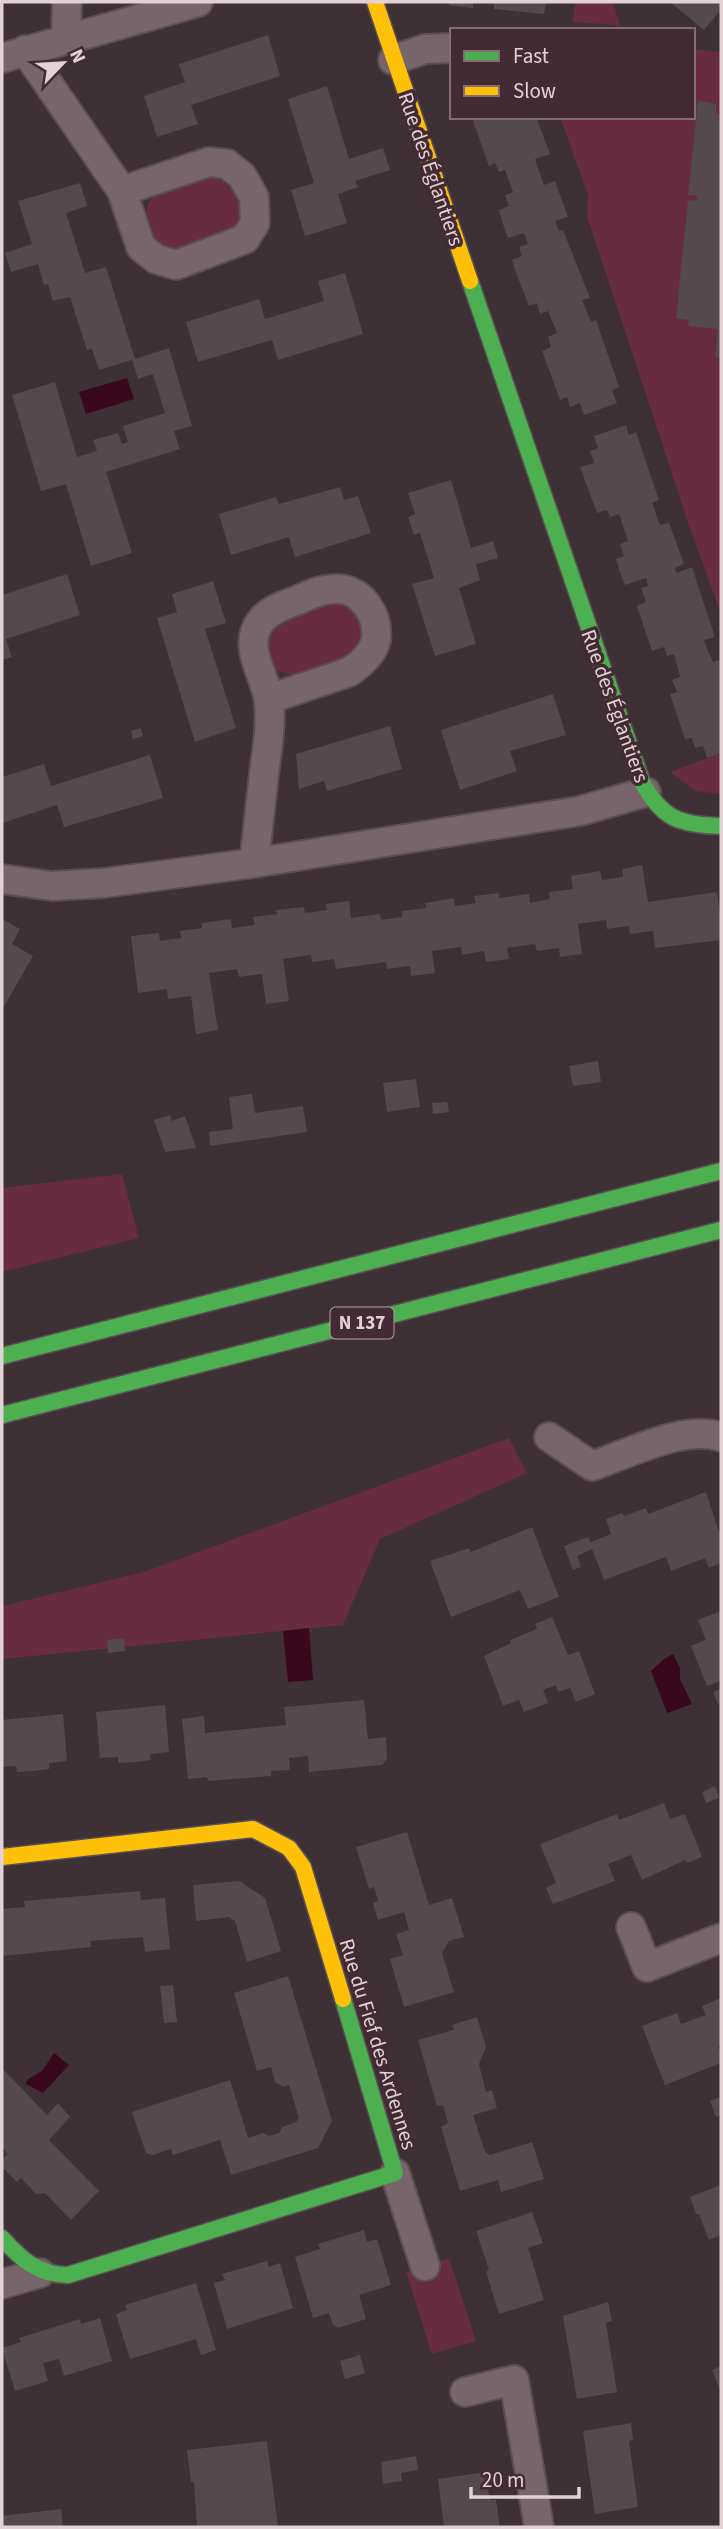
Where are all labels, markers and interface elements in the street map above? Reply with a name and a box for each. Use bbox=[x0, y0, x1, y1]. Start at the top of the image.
north arrow bbox=[28, 28, 98, 98]
legend bbox=[450, 28, 695, 119]
text: Fast bbox=[513, 41, 549, 71]
text: N bbox=[62, 45, 92, 68]
text: Slow bbox=[513, 76, 556, 106]
street label: Rue des Églantiers bbox=[391, 88, 471, 250]
street label: Rue des Églantiers bbox=[573, 625, 657, 787]
road number: N 137 bbox=[330, 1308, 394, 1338]
street label: Rue du Fief des Ardennes bbox=[332, 1935, 424, 2153]
scale bar bbox=[471, 2456, 580, 2500]
text: 20 m bbox=[482, 2465, 524, 2495]

